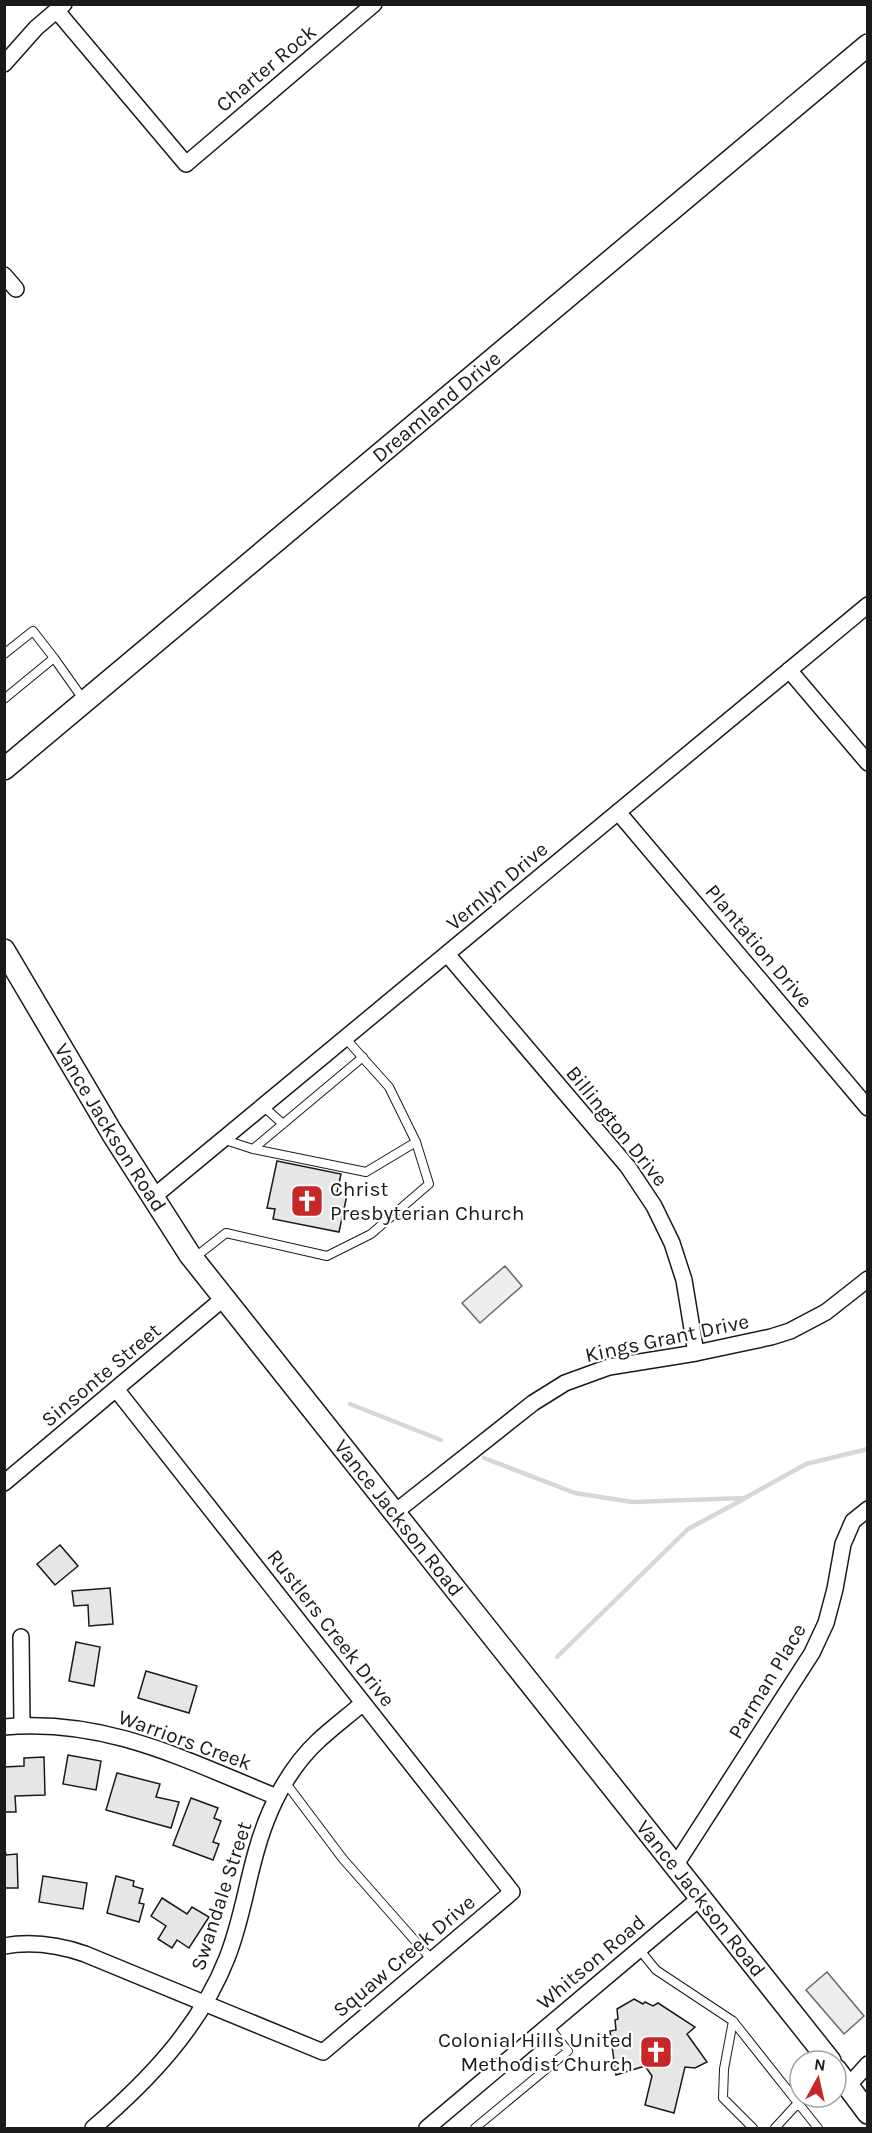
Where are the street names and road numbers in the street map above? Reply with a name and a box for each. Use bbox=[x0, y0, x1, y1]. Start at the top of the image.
street label: Charter Rock bbox=[211, 19, 321, 117]
street label: Dreamland Drive bbox=[367, 346, 505, 467]
street label: Vernlyn Drive bbox=[442, 837, 552, 935]
street label: Plantation Drive bbox=[700, 879, 818, 1013]
street label: Vance Jackson Road bbox=[50, 1039, 171, 1216]
street label: Billington Drive bbox=[561, 1061, 673, 1191]
street label: Kings Grant Drive bbox=[583, 1309, 751, 1367]
street label: Sinsonte Street bbox=[37, 1318, 166, 1432]
street label: Vance Jackson Road bbox=[329, 1435, 468, 1601]
street label: Rustlers Creek Drive bbox=[262, 1545, 400, 1711]
street label: Parman Place bbox=[723, 1619, 811, 1743]
street label: Warriors Creek bbox=[115, 1705, 255, 1775]
street label: Vance Jackson Road bbox=[631, 1815, 770, 1982]
street label: Swandale Street bbox=[186, 1818, 256, 1974]
street label: Squaw Creek Drive bbox=[328, 1890, 480, 2022]
street label: Whitson Road bbox=[532, 1910, 650, 2014]

